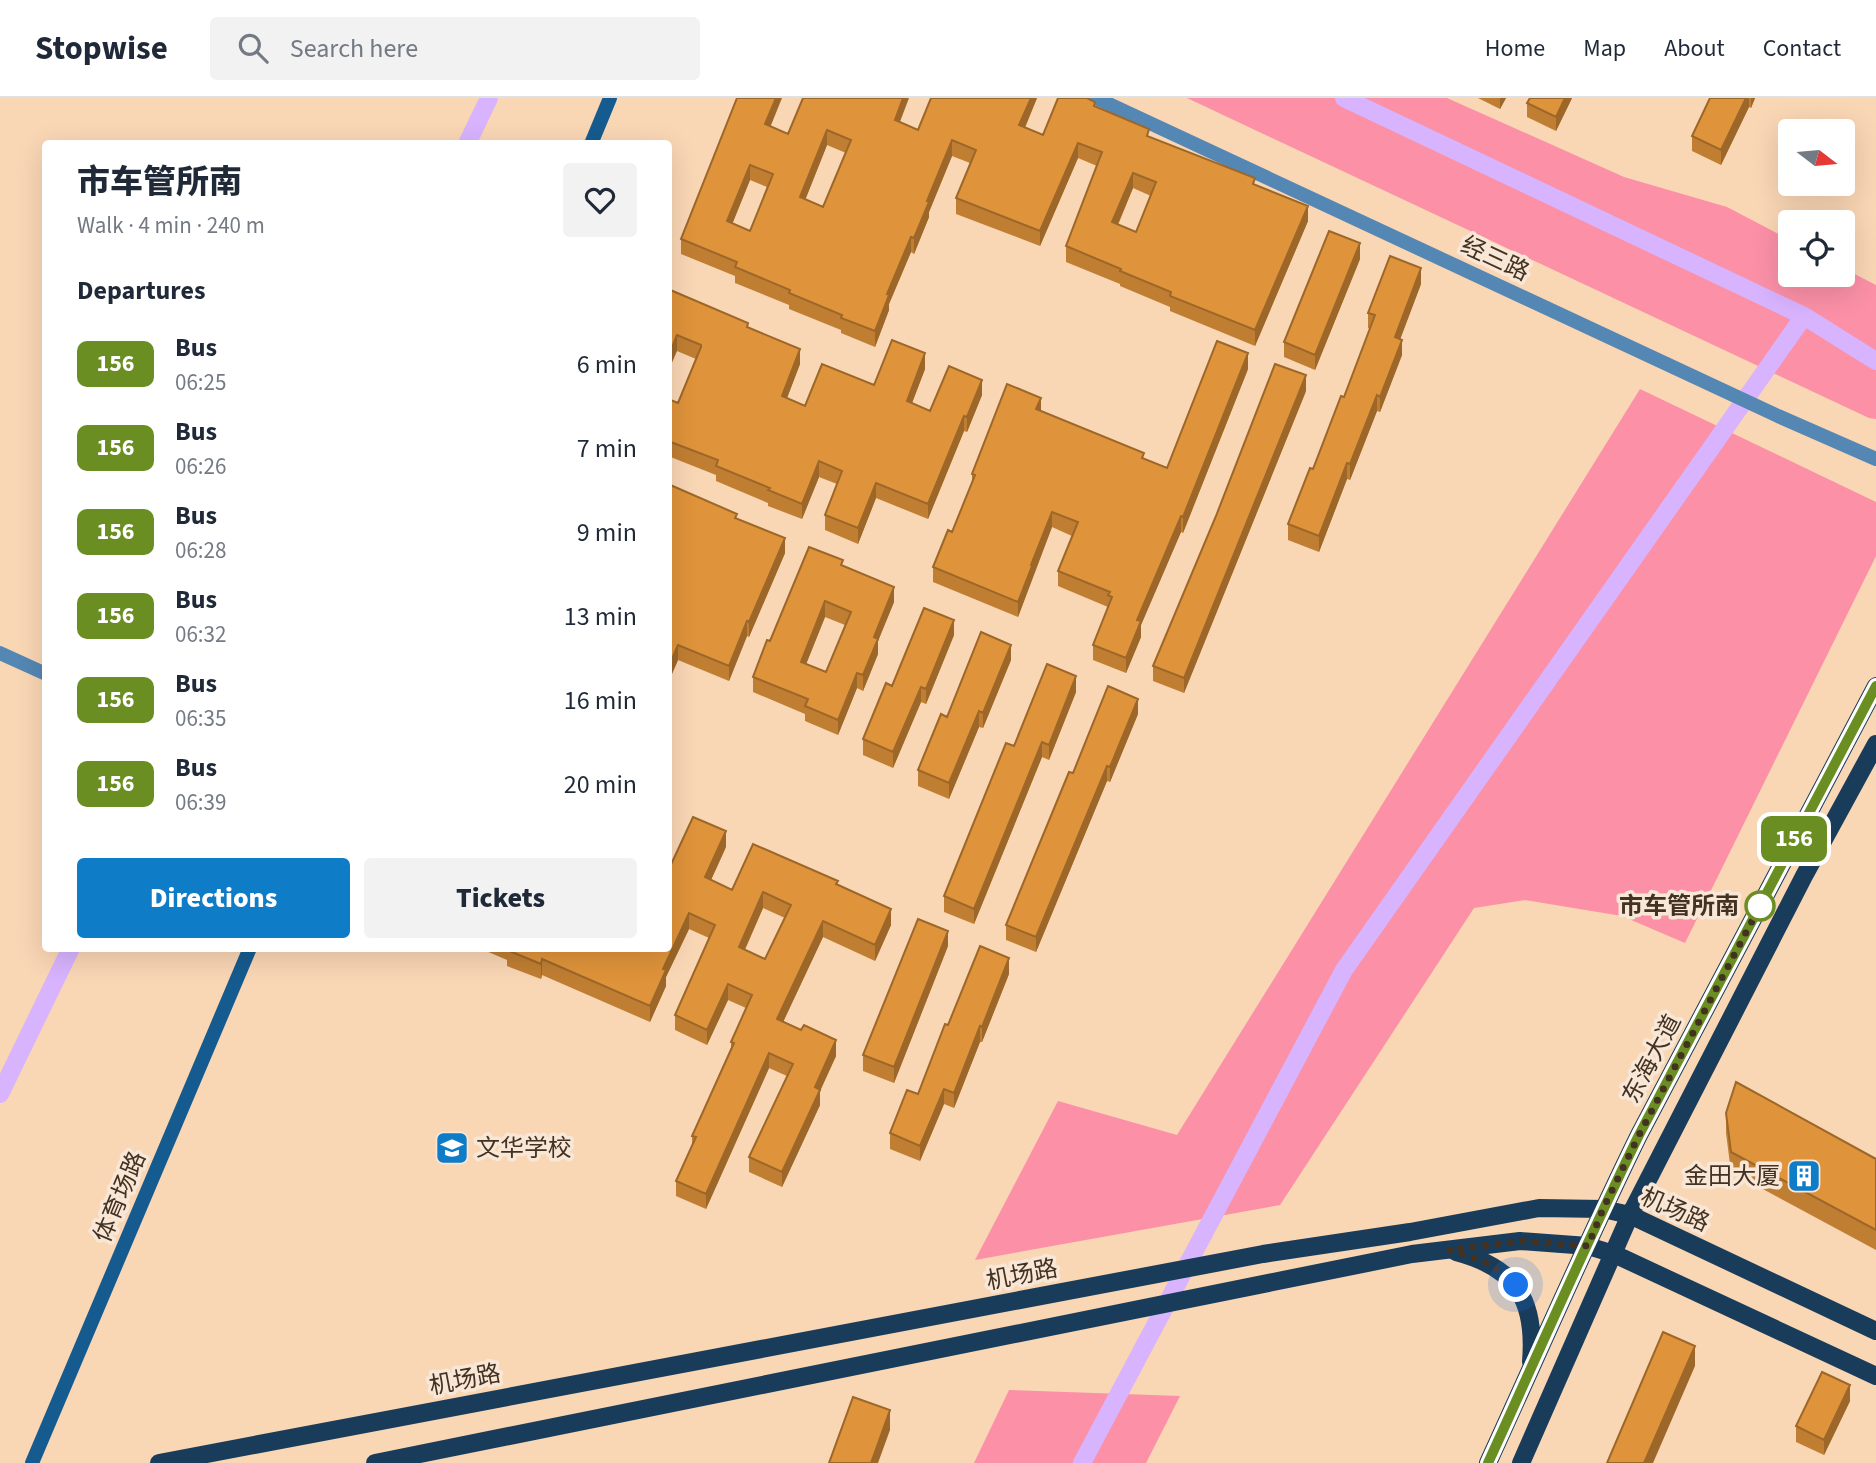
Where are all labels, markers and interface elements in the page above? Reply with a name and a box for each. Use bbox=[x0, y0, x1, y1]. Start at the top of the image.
search box bbox=[210, 17, 700, 80]
text: Stopwise bbox=[35, 25, 168, 72]
icon: search bbox=[234, 29, 272, 67]
text: Search here bbox=[290, 30, 418, 67]
text: Home bbox=[1485, 31, 1545, 66]
text: Map bbox=[1583, 31, 1626, 66]
text: About bbox=[1664, 31, 1725, 66]
text: Contact bbox=[1763, 31, 1841, 66]
north arrow bbox=[1778, 119, 1855, 196]
map controls bbox=[1778, 119, 1855, 287]
text: 市车管所南 bbox=[77, 159, 242, 206]
button: heart bbox=[563, 163, 637, 237]
text: Walk · 4 min · 240 m bbox=[77, 209, 265, 242]
button: locate bbox=[1778, 210, 1855, 287]
street label: 经三路 bbox=[1455, 228, 1535, 290]
text: Departures bbox=[77, 272, 205, 309]
text: Bus bbox=[175, 329, 217, 366]
text: 156 bbox=[96, 346, 135, 381]
text: 6 min bbox=[577, 346, 637, 383]
text: 06:25 bbox=[175, 366, 226, 399]
text: Bus bbox=[175, 413, 217, 450]
text: 156 bbox=[96, 430, 135, 465]
text: 7 min bbox=[577, 430, 637, 467]
text: 06:26 bbox=[175, 450, 226, 483]
text: Bus bbox=[175, 497, 217, 534]
text: 156 bbox=[96, 514, 135, 549]
text: 9 min bbox=[577, 514, 637, 551]
text: 06:28 bbox=[175, 534, 226, 567]
text: Bus bbox=[175, 581, 217, 618]
text: 156 bbox=[96, 598, 135, 633]
text: 13 min bbox=[564, 598, 637, 635]
text: 06:32 bbox=[175, 618, 226, 651]
text: Bus bbox=[175, 665, 217, 702]
text: 156 bbox=[96, 682, 135, 717]
text: 16 min bbox=[564, 682, 637, 719]
text: 06:35 bbox=[175, 702, 226, 735]
text: Bus bbox=[175, 749, 217, 786]
text: 156 bbox=[96, 766, 135, 801]
text: 20 min bbox=[564, 766, 637, 803]
text: 06:39 bbox=[175, 786, 226, 819]
line badge: 156 bbox=[1754, 816, 1834, 862]
text: 156 bbox=[1775, 821, 1813, 856]
button: Directions bbox=[77, 858, 350, 938]
button: Tickets bbox=[364, 858, 637, 938]
place label: 市车管所南 bbox=[1619, 889, 1739, 924]
marker: 市车管所南 bbox=[1745, 891, 1775, 921]
street label: 东海大道 bbox=[1614, 1008, 1690, 1110]
school or university icon: 文华学校 bbox=[433, 1129, 471, 1167]
place label: 文华学校 bbox=[476, 1131, 572, 1166]
street label: 体育场路 bbox=[85, 1146, 155, 1248]
building icon: 金田大厦 bbox=[1785, 1157, 1823, 1195]
place label: 金田大厦 bbox=[1684, 1159, 1780, 1194]
street label: 机场路 bbox=[1635, 1179, 1715, 1241]
street label: 机场路 bbox=[983, 1251, 1061, 1299]
your location bbox=[1498, 1267, 1533, 1302]
street label: 机场路 bbox=[426, 1356, 504, 1404]

